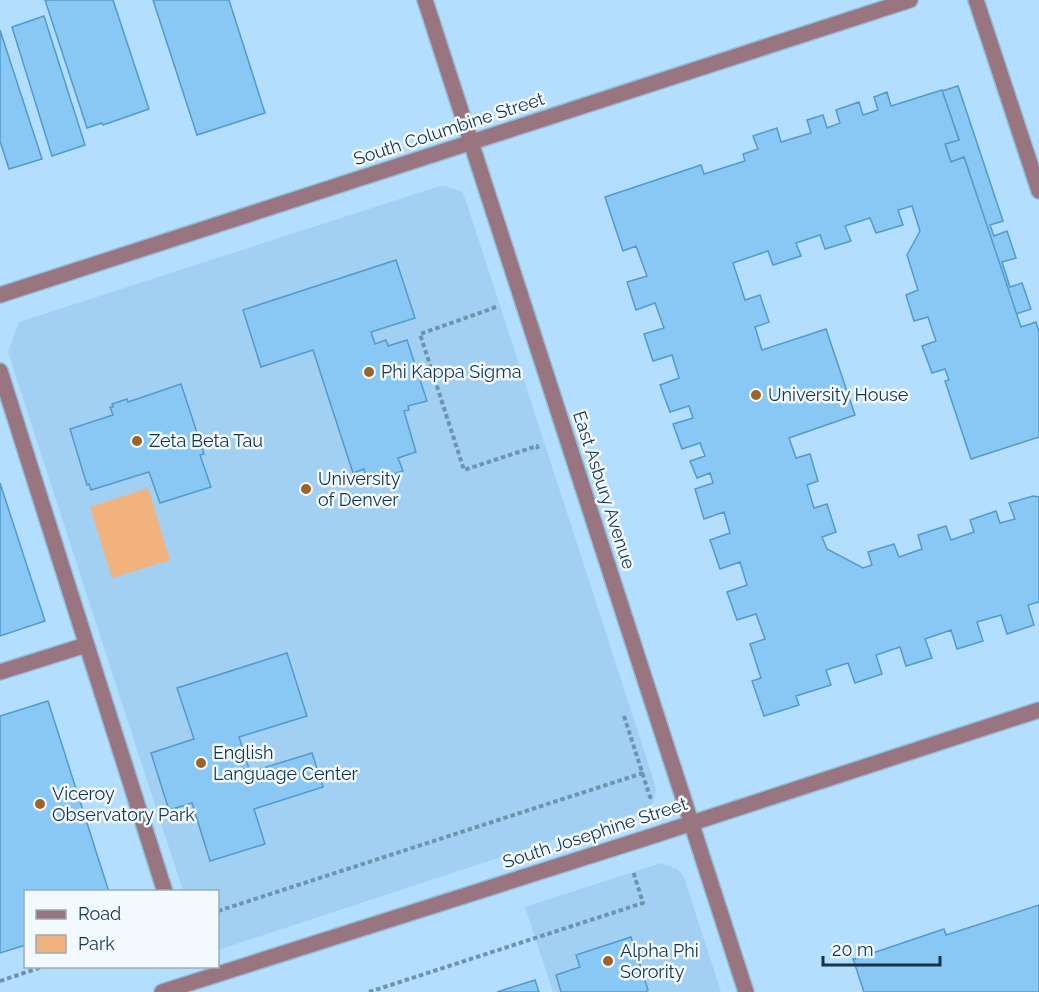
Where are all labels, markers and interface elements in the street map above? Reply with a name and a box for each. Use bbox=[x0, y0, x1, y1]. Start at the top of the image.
street label: South Columbine Street bbox=[351, 88, 547, 169]
place label: Phi Kappa Sigma bbox=[381, 361, 522, 382]
marker: Phi Kappa Sigma bbox=[362, 365, 376, 379]
place label: University House bbox=[768, 384, 909, 405]
marker: University House bbox=[749, 388, 763, 402]
street label: East Asbury Avenue bbox=[569, 408, 640, 572]
place label: Zeta Beta Tau bbox=[149, 430, 263, 451]
marker: Zeta Beta Tau bbox=[130, 434, 144, 448]
place label: University of Denver bbox=[318, 468, 401, 510]
marker: University of Denver bbox=[299, 482, 313, 496]
place label: English Language Center bbox=[213, 742, 358, 784]
marker: English Language Center bbox=[194, 756, 208, 770]
place label: Viceroy Observatory Park bbox=[52, 783, 195, 825]
street label: South Josephine Street bbox=[500, 793, 690, 872]
marker: Viceroy Observatory Park bbox=[33, 797, 47, 811]
legend bbox=[24, 890, 219, 968]
text: Road bbox=[78, 903, 121, 924]
scale bar bbox=[823, 929, 940, 967]
text: Park bbox=[78, 933, 115, 954]
text: 20 m bbox=[832, 939, 874, 960]
place label: Alpha Phi Sorority bbox=[620, 940, 699, 982]
marker: Alpha Phi Sorority bbox=[601, 954, 615, 968]

